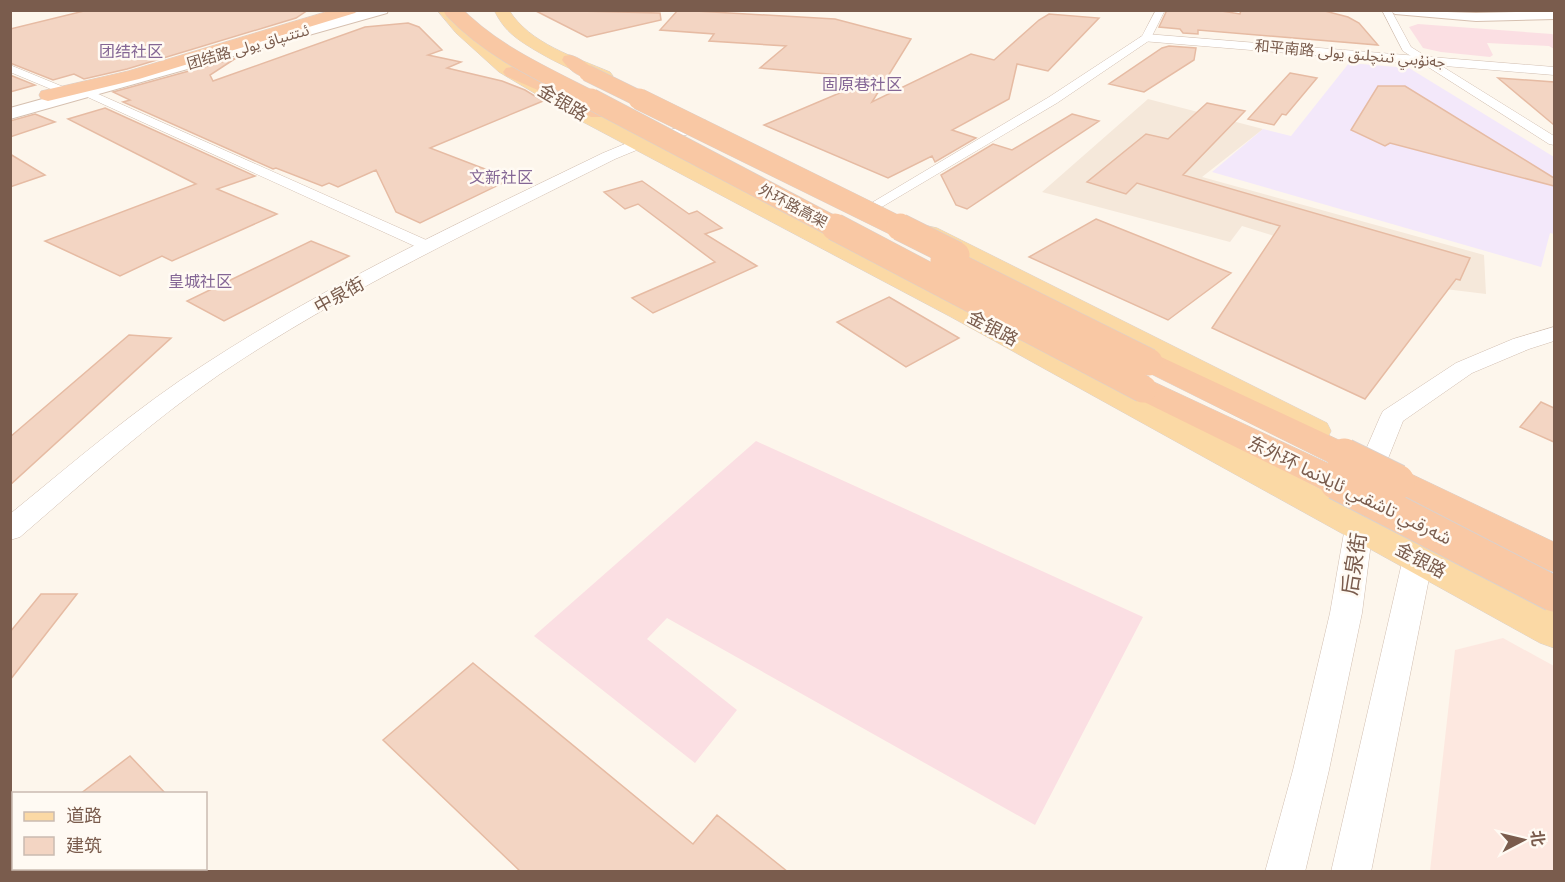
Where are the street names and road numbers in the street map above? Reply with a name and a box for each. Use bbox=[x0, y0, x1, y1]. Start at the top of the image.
street label: 团结路 ئىتتىپاق يولى bbox=[185, 21, 311, 74]
street label: 和平南路 جەنۇبىي تىنچلىق يولى bbox=[1254, 37, 1446, 74]
street label: 金银路 bbox=[534, 79, 592, 125]
street label: 外环路高架 bbox=[756, 180, 830, 232]
street label: 中泉街 bbox=[310, 273, 368, 317]
street label: 金银路 bbox=[964, 306, 1022, 350]
street label: 东外环 شەرقىي تاشقىي ئايلانما bbox=[1243, 431, 1455, 551]
street label: 后泉街 bbox=[1337, 531, 1371, 597]
street label: 金银路 bbox=[1392, 538, 1450, 582]

